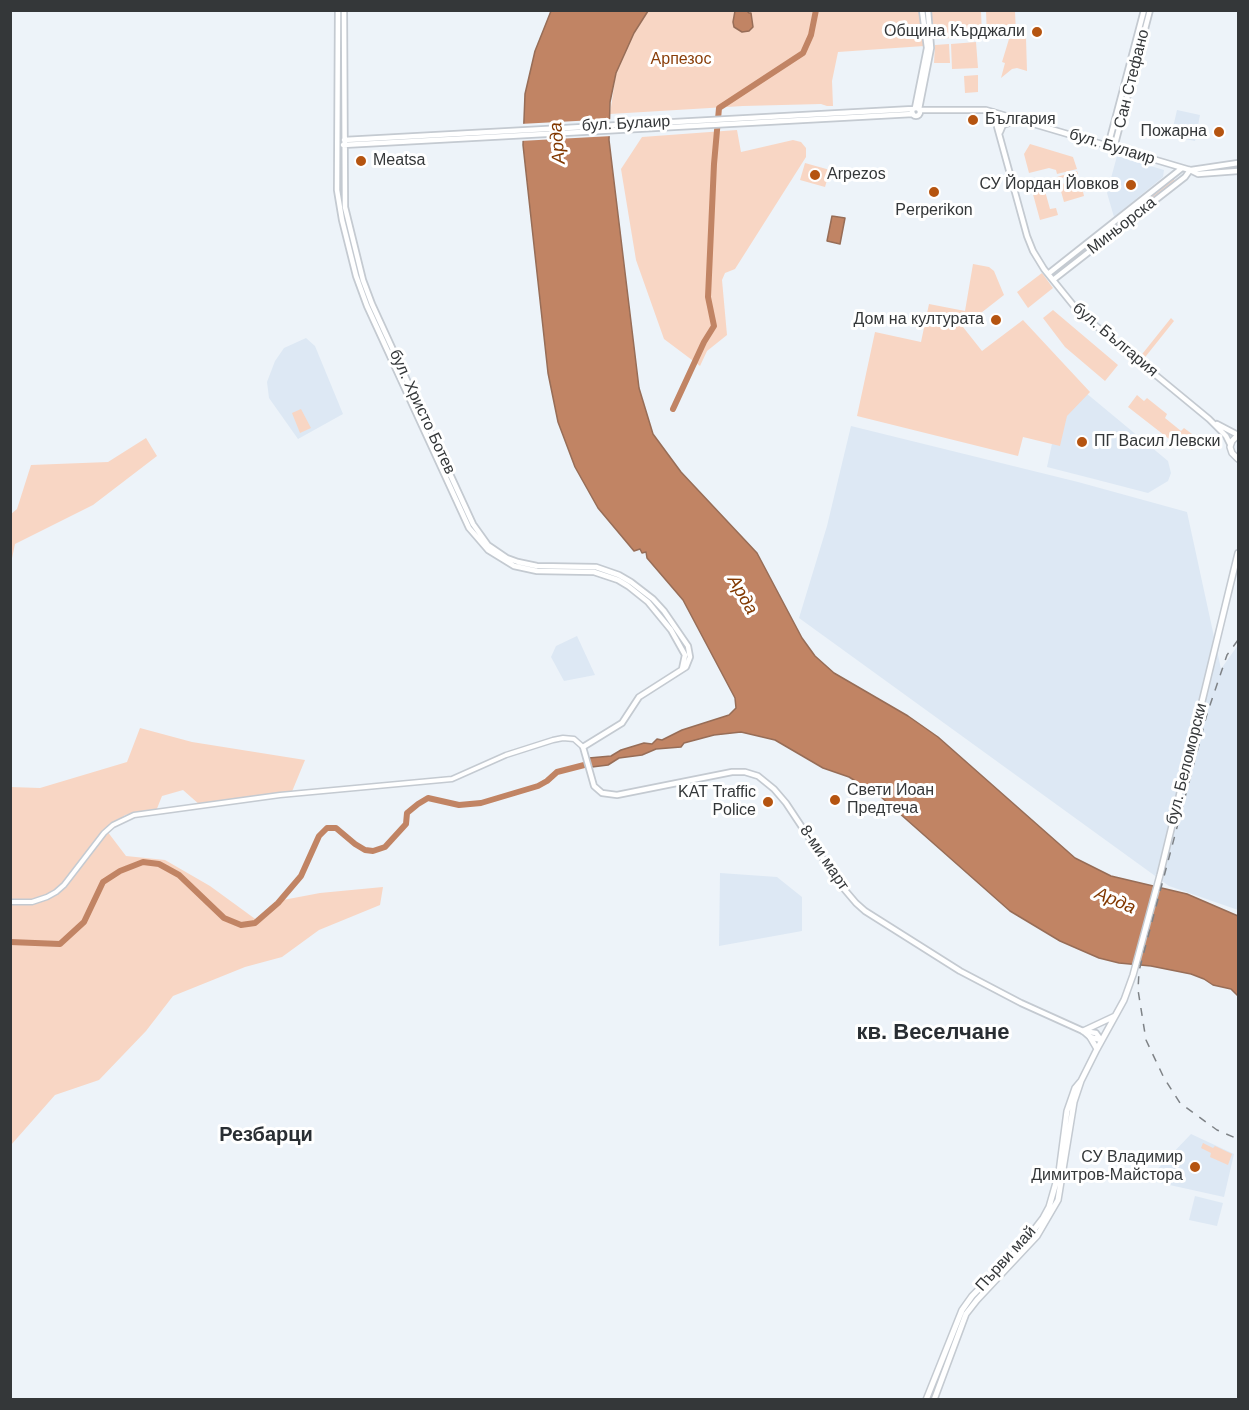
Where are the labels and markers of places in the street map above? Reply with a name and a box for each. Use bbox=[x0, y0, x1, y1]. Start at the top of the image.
place label: Община Кърджали bbox=[884, 22, 1025, 42]
marker: Община Кърджали bbox=[1030, 25, 1044, 39]
place label: България bbox=[985, 110, 1056, 130]
marker: България bbox=[966, 113, 980, 127]
place label: Пожарна bbox=[1141, 122, 1207, 142]
marker: Пожарна bbox=[1212, 125, 1226, 139]
place label: Meatsa bbox=[373, 151, 425, 171]
marker: Meatsa bbox=[354, 154, 368, 168]
place label: Arpezos bbox=[827, 165, 886, 185]
marker: Arpezos bbox=[808, 168, 822, 182]
place label: СУ Йордан Йовков bbox=[979, 175, 1119, 195]
marker: СУ Йордан Йовков bbox=[1124, 178, 1138, 192]
marker: Perperikon bbox=[927, 185, 941, 199]
place label: Perperikon bbox=[895, 201, 973, 221]
place label: Дом на културата bbox=[853, 310, 984, 330]
marker: Дом на културата bbox=[989, 313, 1003, 327]
place label: ПГ Васил Левски bbox=[1094, 432, 1221, 452]
marker: ПГ Васил Левски bbox=[1075, 435, 1089, 449]
place label: Свети Иоан Предтеча bbox=[847, 781, 934, 819]
place label: KAT Traffic Police bbox=[678, 783, 756, 821]
marker: Свети Иоан Предтеча bbox=[828, 793, 842, 807]
marker: KAT Traffic Police bbox=[761, 795, 775, 809]
place label: СУ Владимир Димитров-Майстора bbox=[1031, 1148, 1183, 1186]
marker: СУ Владимир Димитров-Майстора bbox=[1188, 1160, 1202, 1174]

